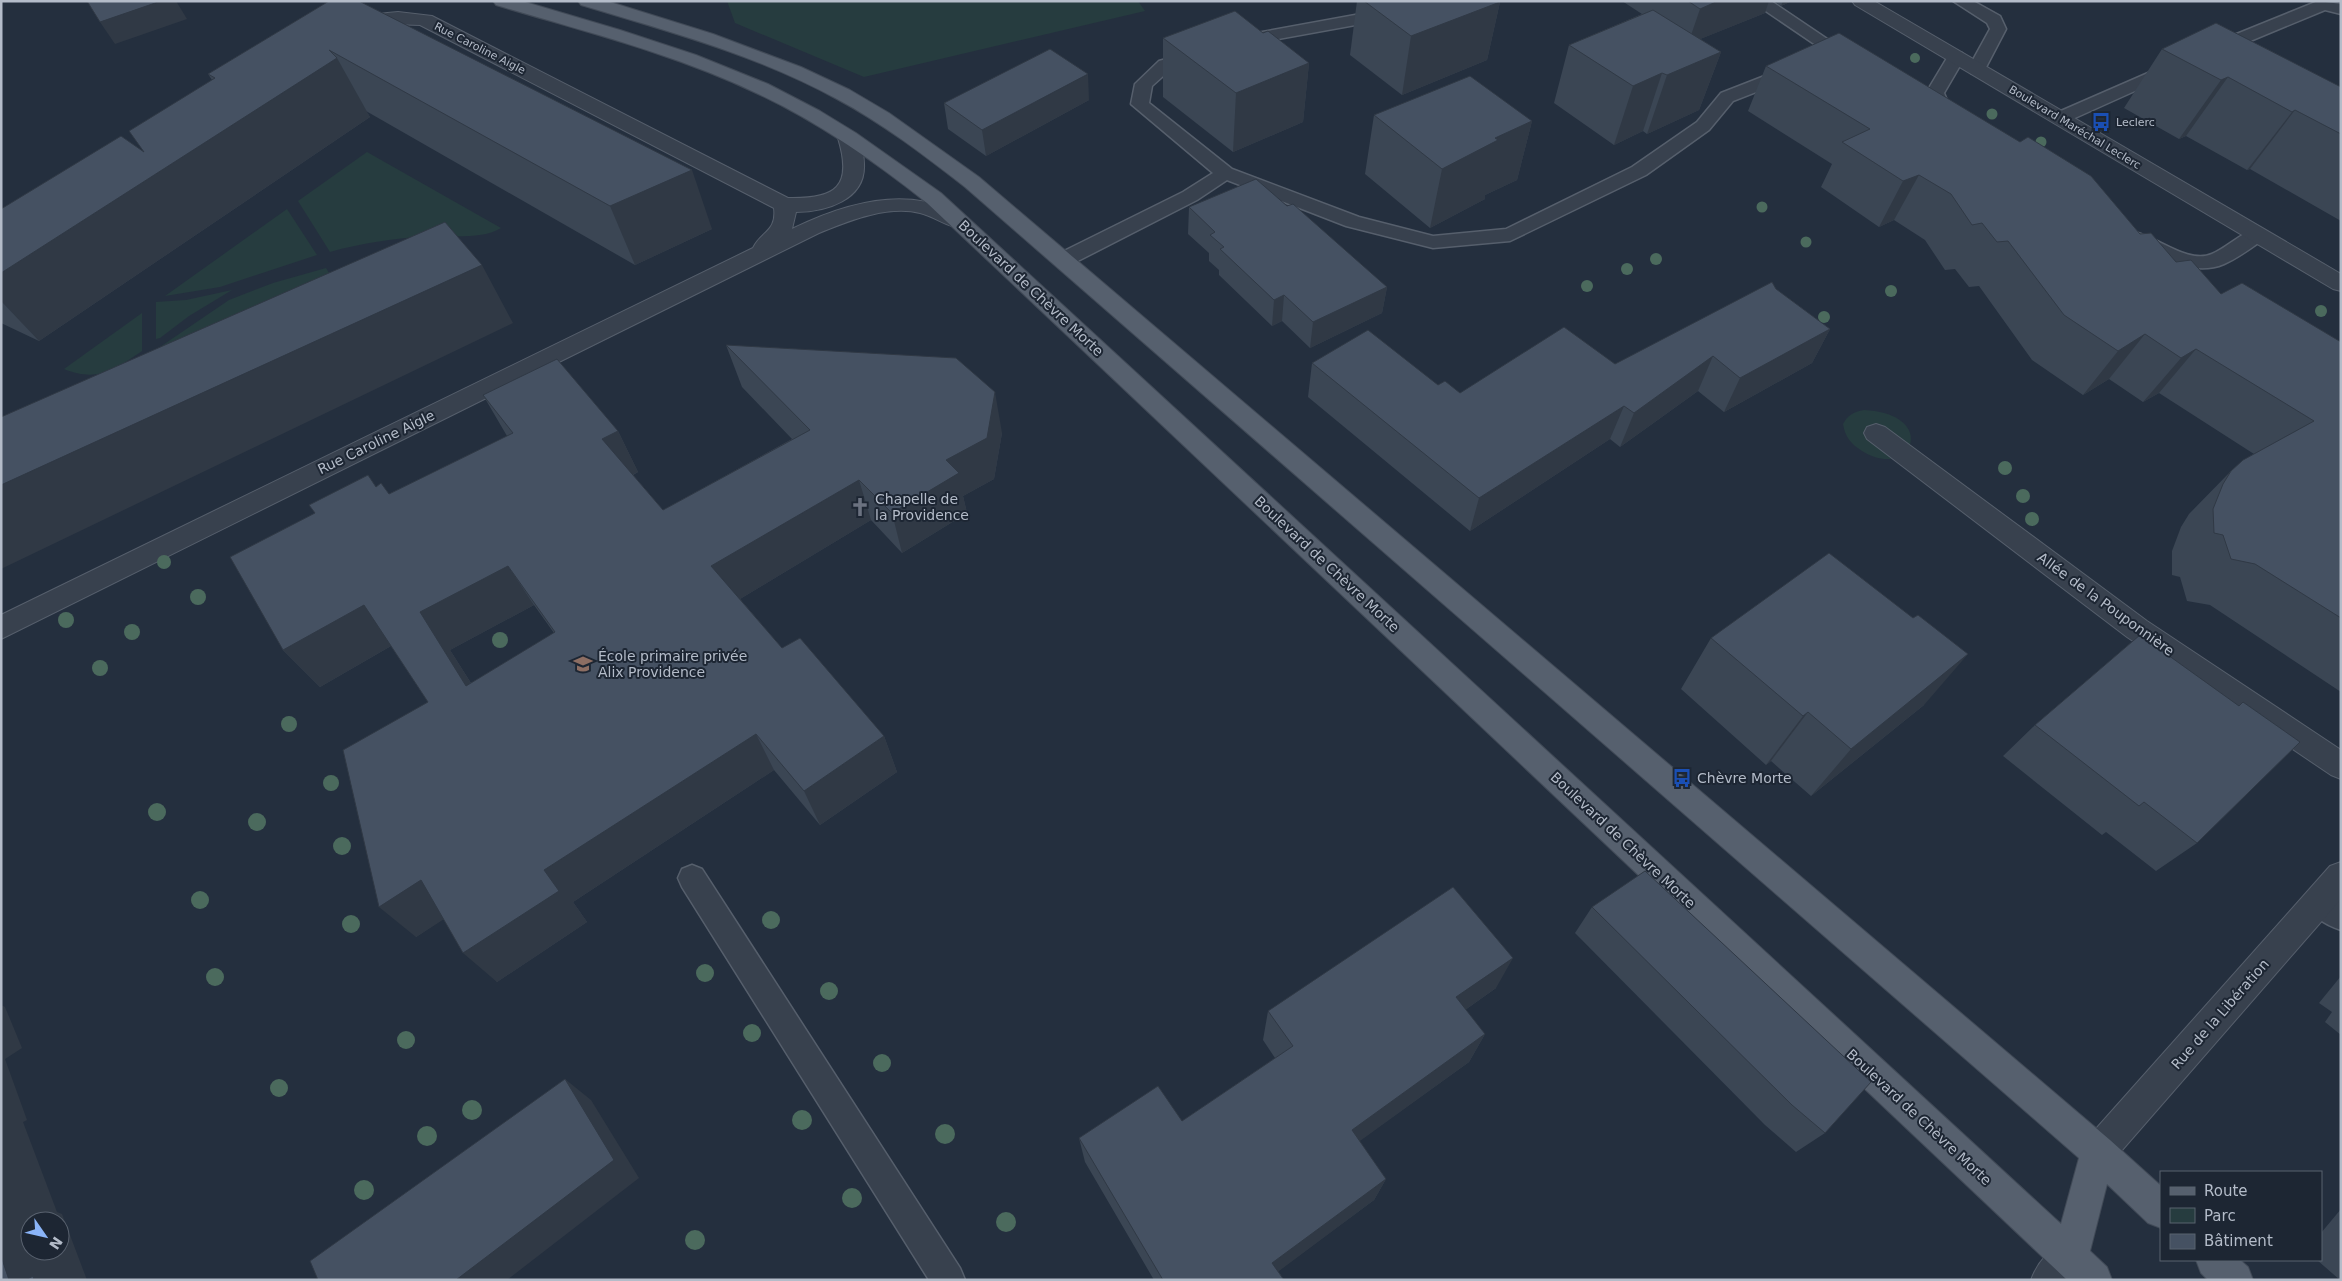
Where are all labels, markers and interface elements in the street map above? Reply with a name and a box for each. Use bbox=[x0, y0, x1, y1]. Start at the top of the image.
street label: Rue Caroline Aigle bbox=[432, 20, 528, 77]
street label: Boulevard Maréchal Leclerc bbox=[2006, 83, 2143, 172]
bus stop icon: Leclerc bbox=[2090, 111, 2112, 133]
place label: Leclerc bbox=[2116, 116, 2155, 129]
street label: Boulevard de Chèvre Morte bbox=[955, 217, 1107, 359]
street label: Rue Caroline Aigle bbox=[315, 407, 437, 477]
place label: Chapelle de la Providence bbox=[875, 491, 969, 523]
street label: Boulevard de Chèvre Morte bbox=[1251, 493, 1403, 635]
church icon: Chapelle de la Providence bbox=[849, 496, 871, 518]
street label: Allée de la Pouponnière bbox=[2035, 549, 2177, 659]
place label: École primaire privée Alix Providence bbox=[598, 648, 747, 680]
school or university icon: École primaire privée Alix Providence bbox=[572, 653, 594, 675]
bus stop icon: Chèvre Morte bbox=[1671, 767, 1693, 789]
street label: Boulevard de Chèvre Morte bbox=[1547, 769, 1699, 911]
place label: Chèvre Morte bbox=[1697, 770, 1792, 786]
street label: Rue de la Libération bbox=[2168, 956, 2272, 1072]
street label: Boulevard de Chèvre Morte bbox=[1843, 1046, 1995, 1188]
legend bbox=[2160, 1171, 2322, 1261]
text: Route bbox=[2204, 1182, 2248, 1200]
text: Parc bbox=[2204, 1207, 2236, 1225]
north arrow bbox=[20, 1211, 70, 1261]
text: Bâtiment bbox=[2204, 1232, 2273, 1250]
text: N bbox=[46, 1234, 66, 1253]

